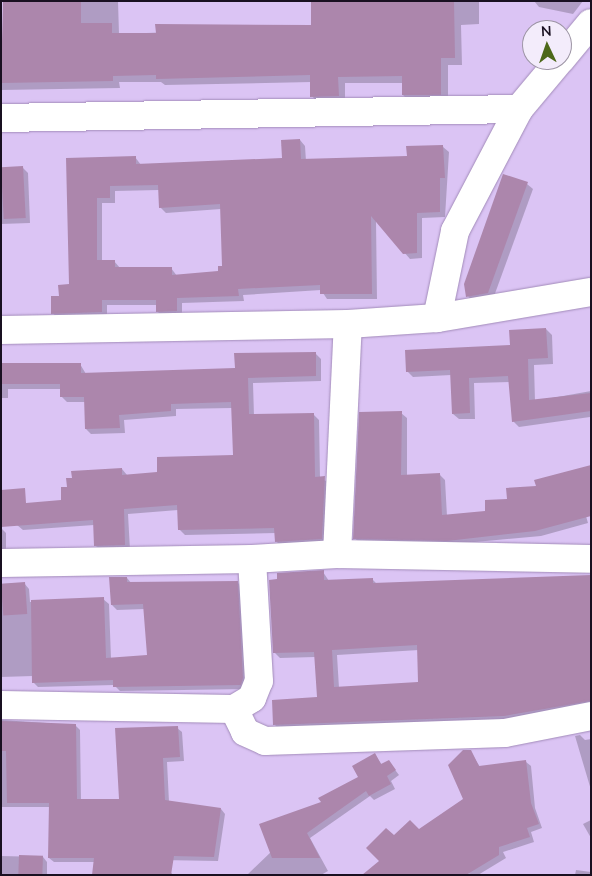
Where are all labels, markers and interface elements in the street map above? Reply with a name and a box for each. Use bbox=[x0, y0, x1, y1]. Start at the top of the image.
north arrow bbox=[522, 20, 572, 70]
text: N bbox=[541, 22, 552, 40]

